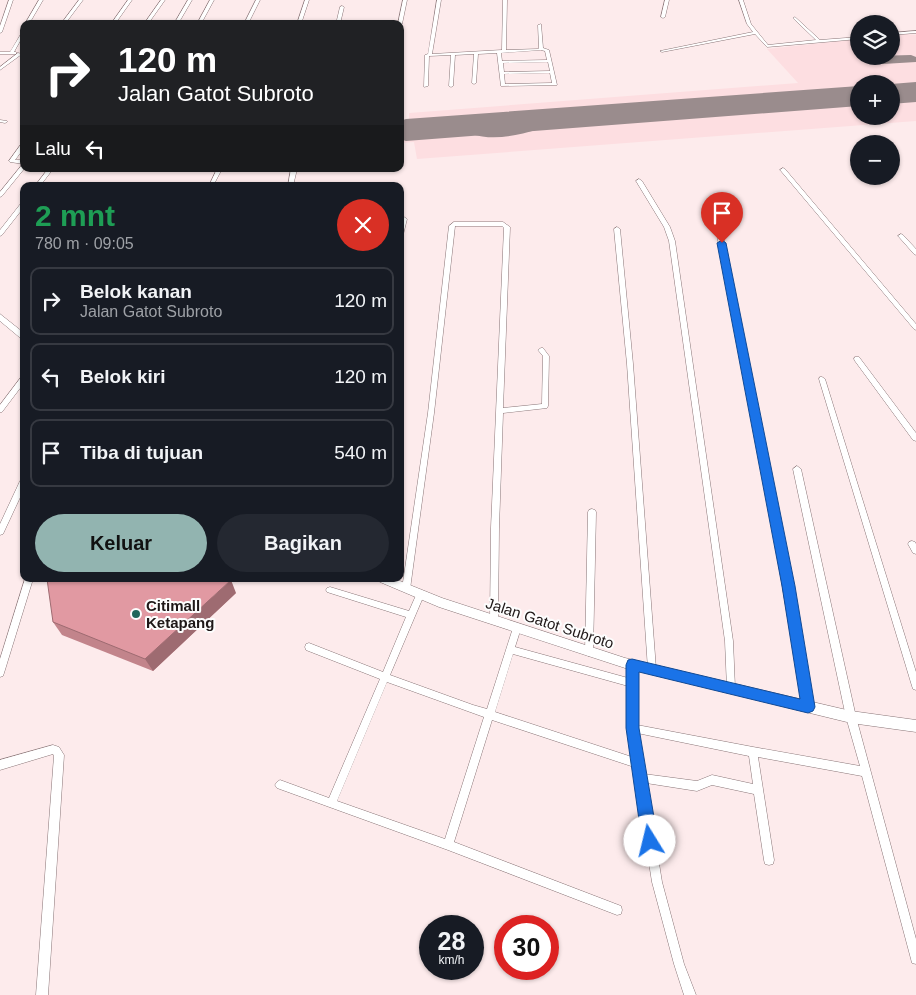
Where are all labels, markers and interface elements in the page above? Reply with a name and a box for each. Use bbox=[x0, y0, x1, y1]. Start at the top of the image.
map controls bbox=[850, 15, 900, 185]
button: layers bbox=[850, 15, 900, 65]
icon: right bbox=[35, 40, 100, 105]
text: 120 m bbox=[118, 40, 217, 79]
button: + bbox=[850, 75, 900, 125]
text: Jalan Gatot Subroto bbox=[118, 81, 314, 106]
icon: left bbox=[81, 135, 109, 163]
button: − bbox=[850, 135, 900, 185]
text: Lalu bbox=[35, 138, 71, 159]
pin bbox=[701, 192, 743, 243]
text: 2 mnt bbox=[35, 199, 115, 232]
button: close bbox=[337, 199, 389, 251]
icon: arrive bbox=[708, 199, 736, 227]
text: 780 m · 09:05 bbox=[35, 235, 134, 252]
text: Belok kanan bbox=[80, 281, 192, 302]
icon: right bbox=[37, 287, 65, 315]
text: 120 m bbox=[334, 290, 387, 311]
text: Jalan Gatot Subroto bbox=[80, 303, 222, 320]
icon: left bbox=[37, 363, 65, 391]
text: Belok kiri bbox=[80, 366, 166, 387]
text: 120 m bbox=[334, 366, 387, 387]
icon: arrive bbox=[37, 439, 65, 467]
text: Tiba di tujuan bbox=[80, 442, 203, 463]
text: 540 m bbox=[334, 442, 387, 463]
button: Keluar bbox=[35, 514, 207, 572]
button: Bagikan bbox=[217, 514, 389, 572]
street label: Jalan Gatot Subroto bbox=[484, 594, 616, 652]
place label: Citimall Ketapang bbox=[146, 597, 214, 631]
marker: Citimall Ketapang bbox=[130, 608, 142, 620]
position arrow bbox=[623, 814, 675, 866]
speed limit sign: 30 bbox=[494, 915, 559, 980]
text: 28 bbox=[438, 927, 465, 955]
text: km/h bbox=[438, 953, 465, 967]

